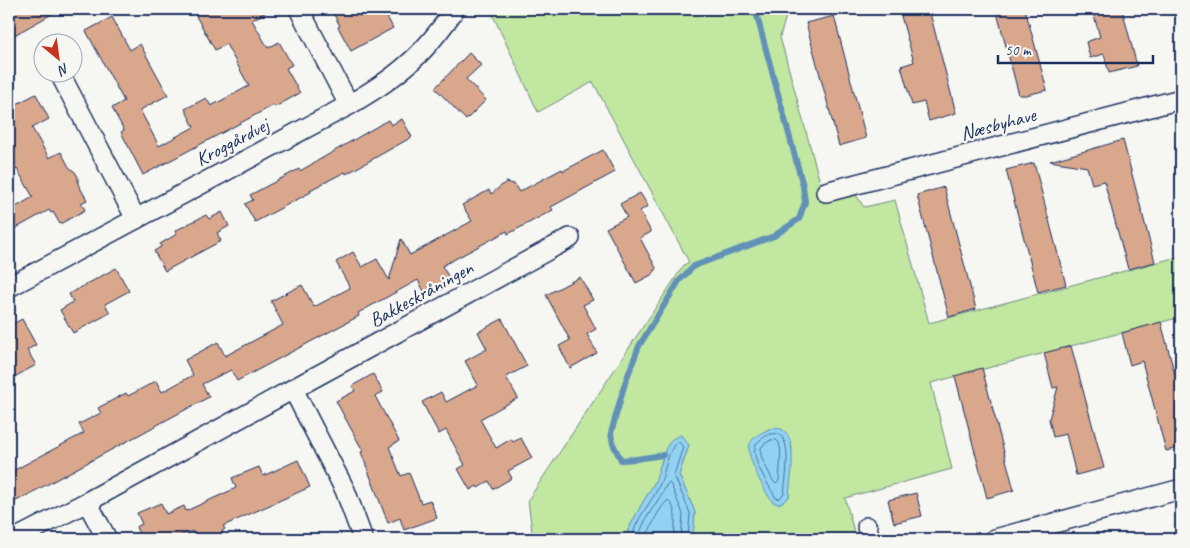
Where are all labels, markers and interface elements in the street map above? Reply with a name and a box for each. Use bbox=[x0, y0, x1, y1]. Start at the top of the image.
north arrow bbox=[32, 32, 82, 82]
scale bar bbox=[998, 32, 1152, 64]
text: 50 m bbox=[1005, 41, 1032, 60]
text: N bbox=[54, 59, 72, 80]
street label: Næsbyhave bbox=[958, 102, 1040, 146]
street label: Kroggårdvej bbox=[191, 111, 275, 172]
street label: Bakkeskråningen bbox=[365, 255, 478, 333]

